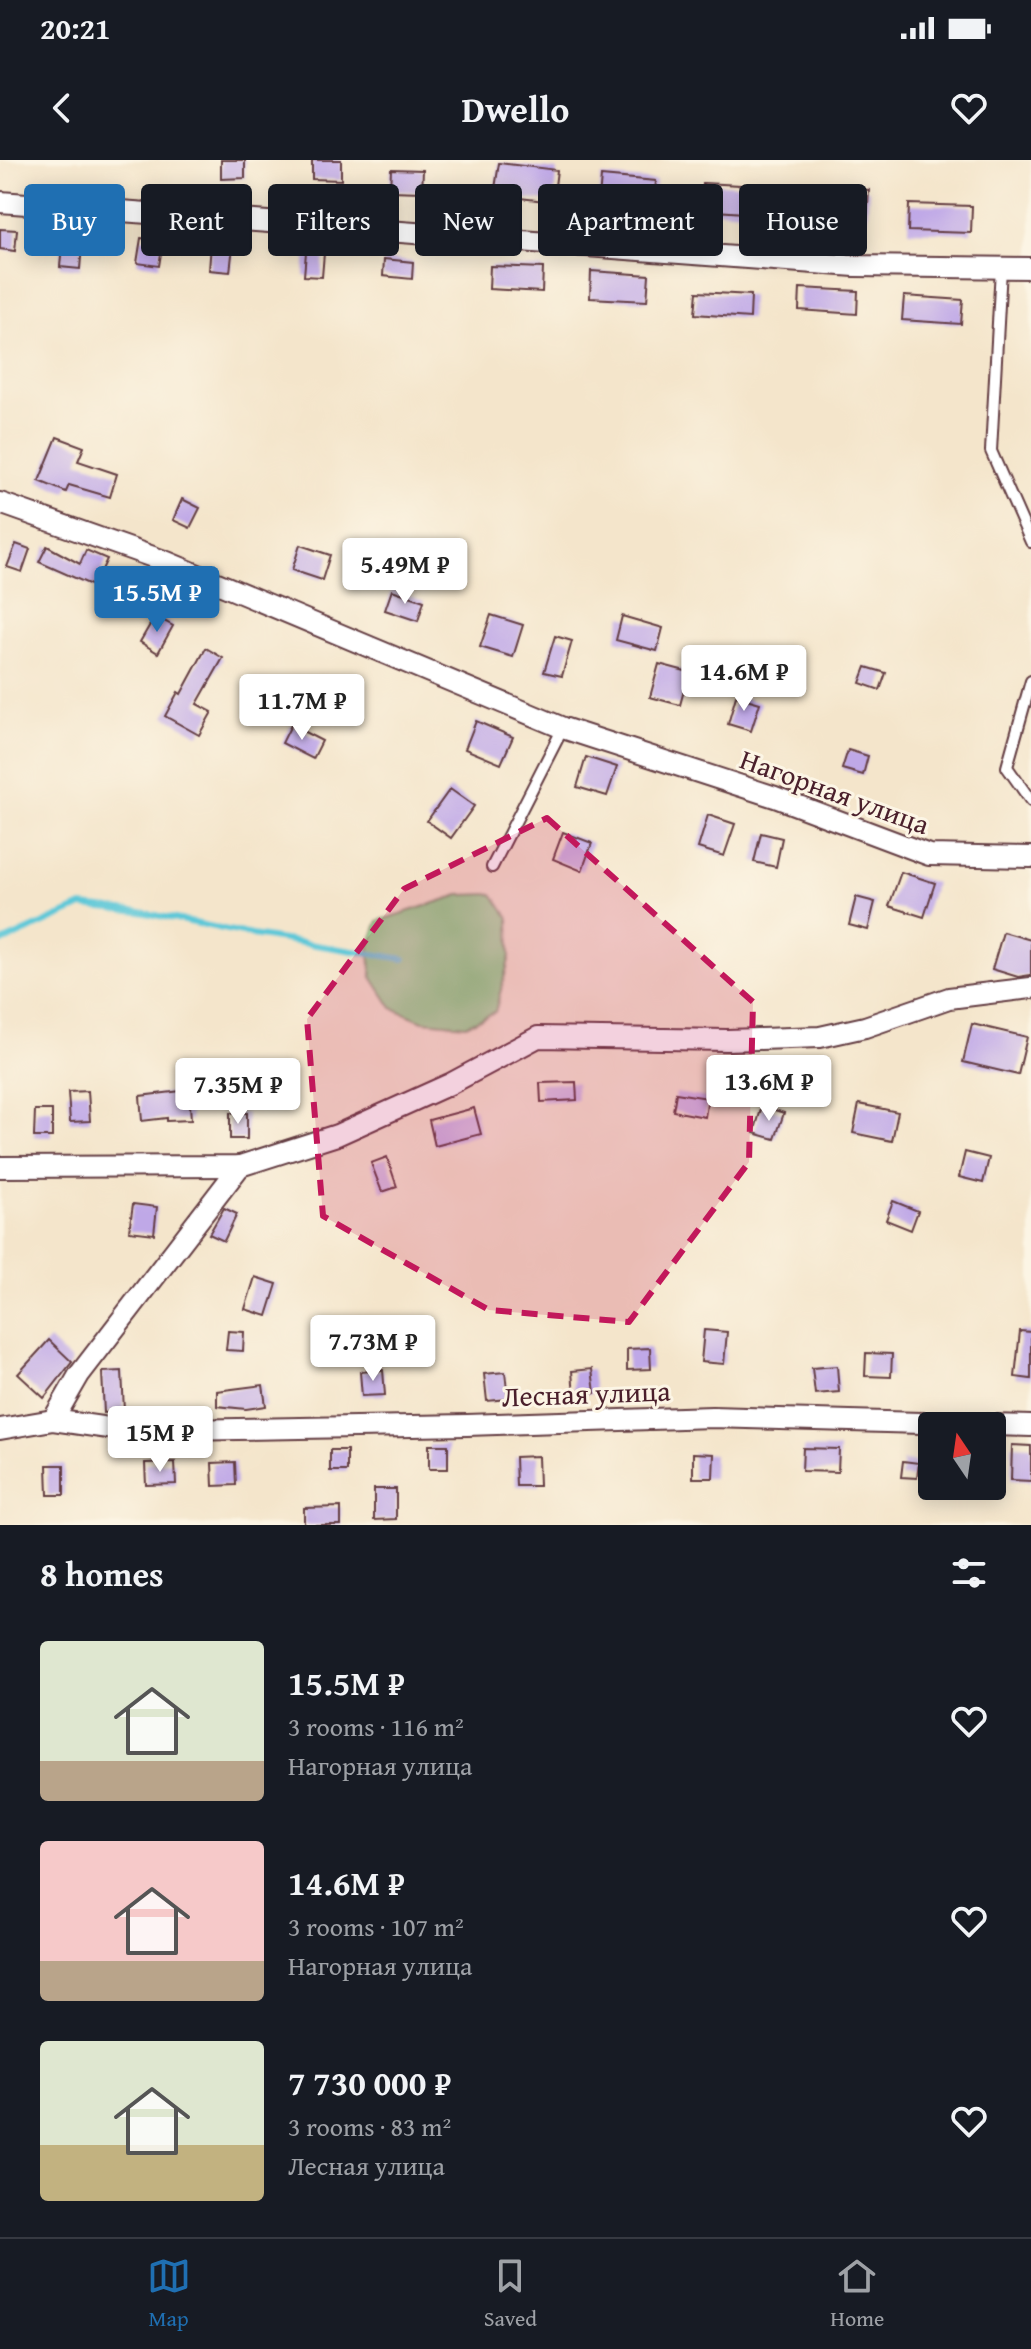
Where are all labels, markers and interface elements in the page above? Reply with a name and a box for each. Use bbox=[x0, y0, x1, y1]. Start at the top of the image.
text: 20:21 bbox=[40, 6, 111, 50]
text: Dwello bbox=[462, 82, 569, 135]
icon: back bbox=[40, 86, 84, 130]
icon: heart bbox=[947, 86, 991, 130]
chip: Buy bbox=[24, 184, 125, 256]
chip: Rent bbox=[141, 184, 252, 256]
chip: Filters bbox=[268, 184, 399, 256]
chip: New bbox=[415, 184, 522, 256]
chip: Apartment bbox=[538, 184, 723, 256]
chip: House bbox=[739, 184, 867, 256]
pin: 5.49M ₽ bbox=[331, 538, 479, 606]
text: 5.49M ₽ bbox=[360, 544, 450, 583]
pin: 15.5M ₽ bbox=[83, 566, 231, 634]
text: 15.5M ₽ bbox=[112, 572, 202, 611]
pin: 14.6M ₽ bbox=[670, 645, 818, 713]
text: 14.6M ₽ bbox=[699, 651, 789, 690]
pin: 11.7M ₽ bbox=[228, 674, 376, 742]
text: 11.7M ₽ bbox=[257, 680, 347, 719]
street label: Нагорная улица bbox=[735, 738, 936, 844]
pin: 13.6M ₽ bbox=[695, 1055, 843, 1123]
pin: 7.35M ₽ bbox=[164, 1058, 312, 1126]
text: 13.6M ₽ bbox=[724, 1061, 814, 1100]
text: 7.35M ₽ bbox=[193, 1064, 283, 1103]
pin: 7.73M ₽ bbox=[299, 1315, 447, 1383]
text: 7.73M ₽ bbox=[328, 1321, 418, 1360]
street label: Лесная улица bbox=[501, 1370, 672, 1416]
pin: 15M ₽ bbox=[104, 1406, 216, 1474]
text: 15M ₽ bbox=[126, 1412, 194, 1451]
north arrow bbox=[918, 1412, 1006, 1500]
map controls bbox=[918, 1412, 1006, 1500]
text: 8 homes bbox=[40, 1549, 164, 1598]
icon: filters bbox=[947, 1551, 991, 1595]
text: 15.5M ₽ bbox=[288, 1658, 405, 1707]
icon: home bbox=[104, 1673, 200, 1769]
icon: heart bbox=[947, 1699, 991, 1743]
text: 3 rooms · 116 m² bbox=[288, 1707, 464, 1746]
text: Нагорная улица bbox=[288, 1746, 472, 1785]
text: 14.6M ₽ bbox=[288, 1858, 405, 1907]
icon: home bbox=[104, 1873, 200, 1969]
icon: heart bbox=[947, 1899, 991, 1943]
text: 3 rooms · 107 m² bbox=[288, 1907, 464, 1946]
text: Нагорная улица bbox=[288, 1946, 472, 1985]
text: 7 730 000 ₽ bbox=[288, 2058, 451, 2107]
icon: home bbox=[104, 2073, 200, 2169]
icon: heart bbox=[947, 2099, 991, 2143]
text: 3 rooms · 83 m² bbox=[288, 2107, 451, 2146]
text: Лесная улица bbox=[288, 2146, 445, 2185]
tab: Map bbox=[147, 2254, 191, 2334]
tab: Saved bbox=[484, 2254, 537, 2334]
tab: Home bbox=[830, 2254, 884, 2334]

